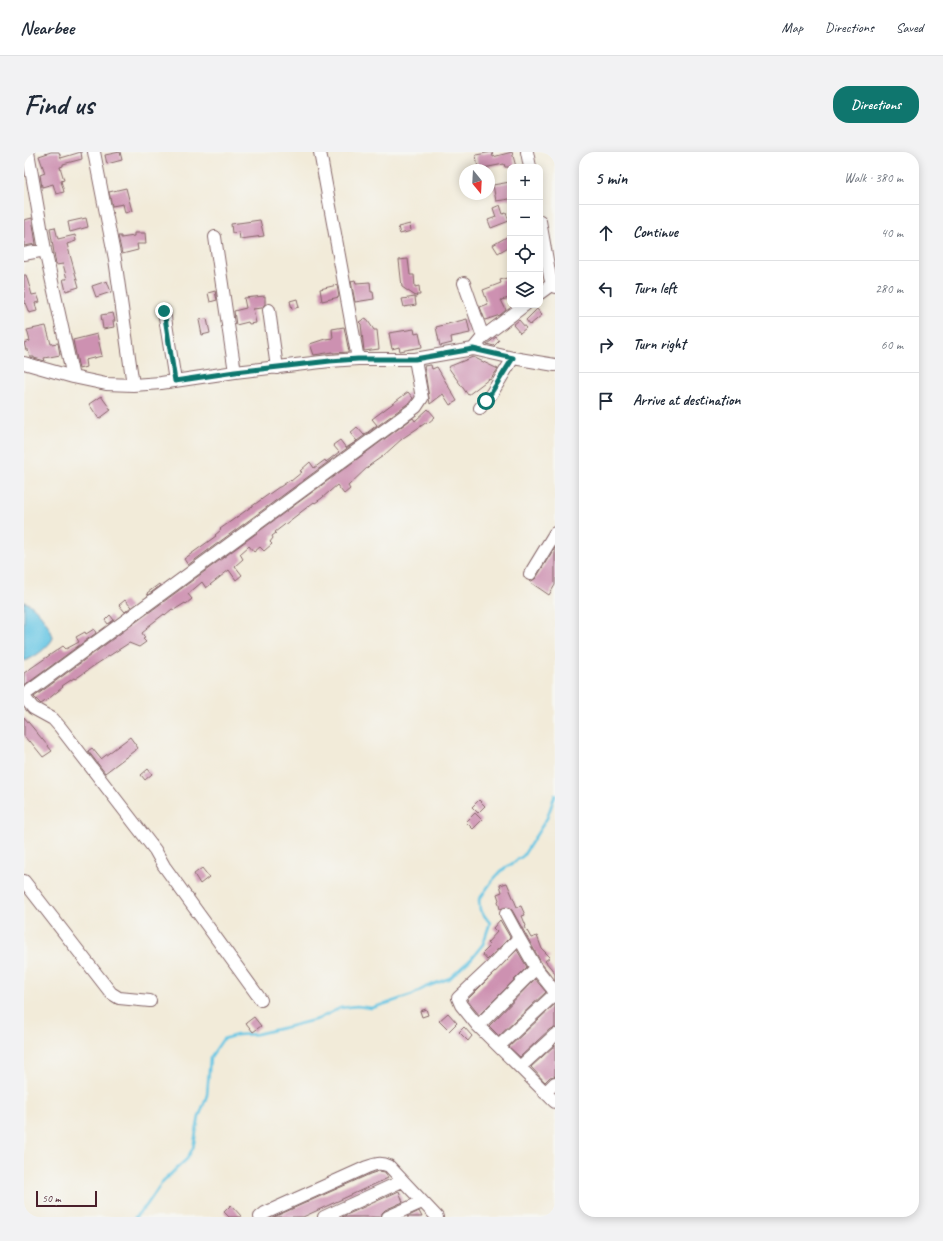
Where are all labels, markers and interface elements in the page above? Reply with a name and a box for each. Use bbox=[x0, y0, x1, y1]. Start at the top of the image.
text: Nearbee bbox=[20, 16, 74, 40]
text: Map bbox=[782, 19, 803, 36]
text: Directions bbox=[825, 19, 874, 36]
text: Saved bbox=[896, 19, 923, 36]
button: Directions bbox=[833, 86, 919, 123]
text: Find us bbox=[24, 87, 94, 122]
north arrow bbox=[459, 164, 495, 200]
map controls bbox=[507, 164, 543, 308]
button: + bbox=[507, 164, 543, 200]
text: 5 min bbox=[595, 168, 627, 189]
text: Walk · 380 m bbox=[844, 170, 903, 186]
button: − bbox=[507, 200, 543, 236]
icon: ahead bbox=[595, 222, 617, 244]
text: Continue bbox=[633, 223, 678, 242]
text: 40 m bbox=[881, 225, 903, 241]
button: locate bbox=[507, 236, 543, 272]
button: layers bbox=[507, 272, 543, 308]
icon: left bbox=[595, 278, 617, 300]
text: Turn left bbox=[633, 279, 676, 298]
text: 280 m bbox=[875, 281, 903, 297]
route end bbox=[155, 302, 173, 320]
icon: right bbox=[595, 334, 617, 356]
text: Turn right bbox=[633, 335, 686, 354]
text: 60 m bbox=[881, 337, 903, 353]
icon: arrive bbox=[595, 390, 617, 412]
text: Arrive at destination bbox=[633, 391, 740, 410]
route start bbox=[477, 392, 495, 410]
scale bar bbox=[36, 1189, 97, 1208]
text: 50 m bbox=[42, 1191, 61, 1205]

